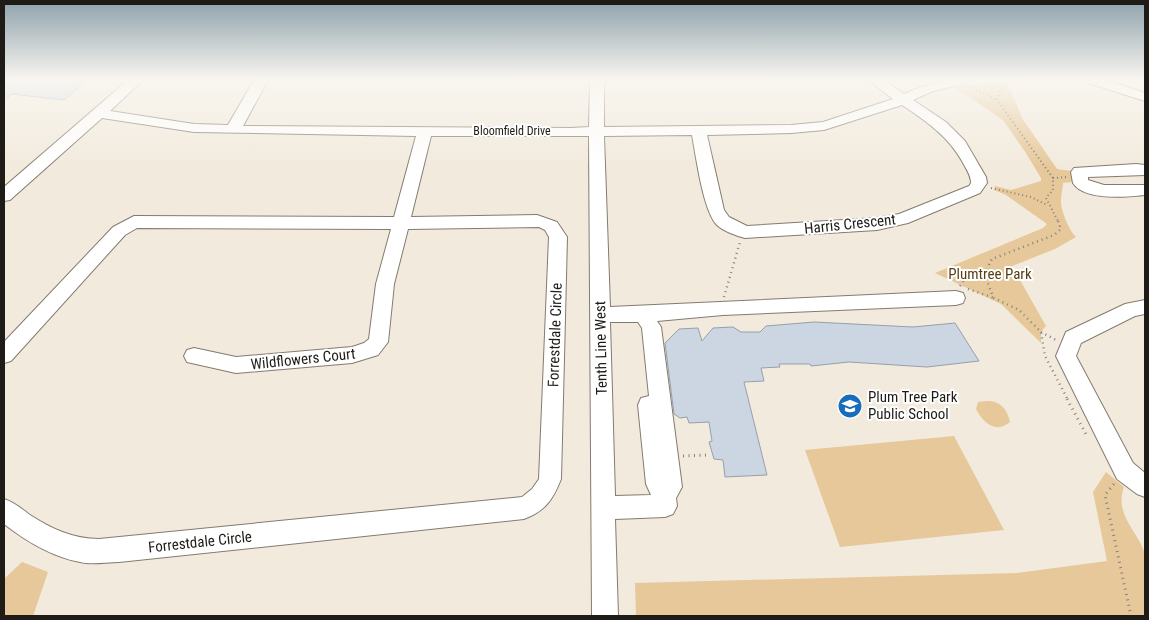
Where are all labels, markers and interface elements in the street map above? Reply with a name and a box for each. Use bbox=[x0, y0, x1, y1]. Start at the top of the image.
street label: Bloomfield Drive bbox=[473, 124, 551, 138]
street label: Harris Crescent bbox=[803, 210, 897, 238]
park label: Plumtree Park bbox=[948, 265, 1032, 283]
street label: Forrestdale Circle bbox=[544, 283, 566, 387]
street label: Tenth Line West bbox=[591, 301, 611, 395]
street label: Wildflowers Court bbox=[250, 345, 356, 373]
place label: Plum Tree Park Public School bbox=[868, 388, 958, 423]
school or university icon: Plum Tree Park Public School bbox=[837, 393, 863, 419]
street label: Forrestdale Circle bbox=[147, 528, 253, 556]

